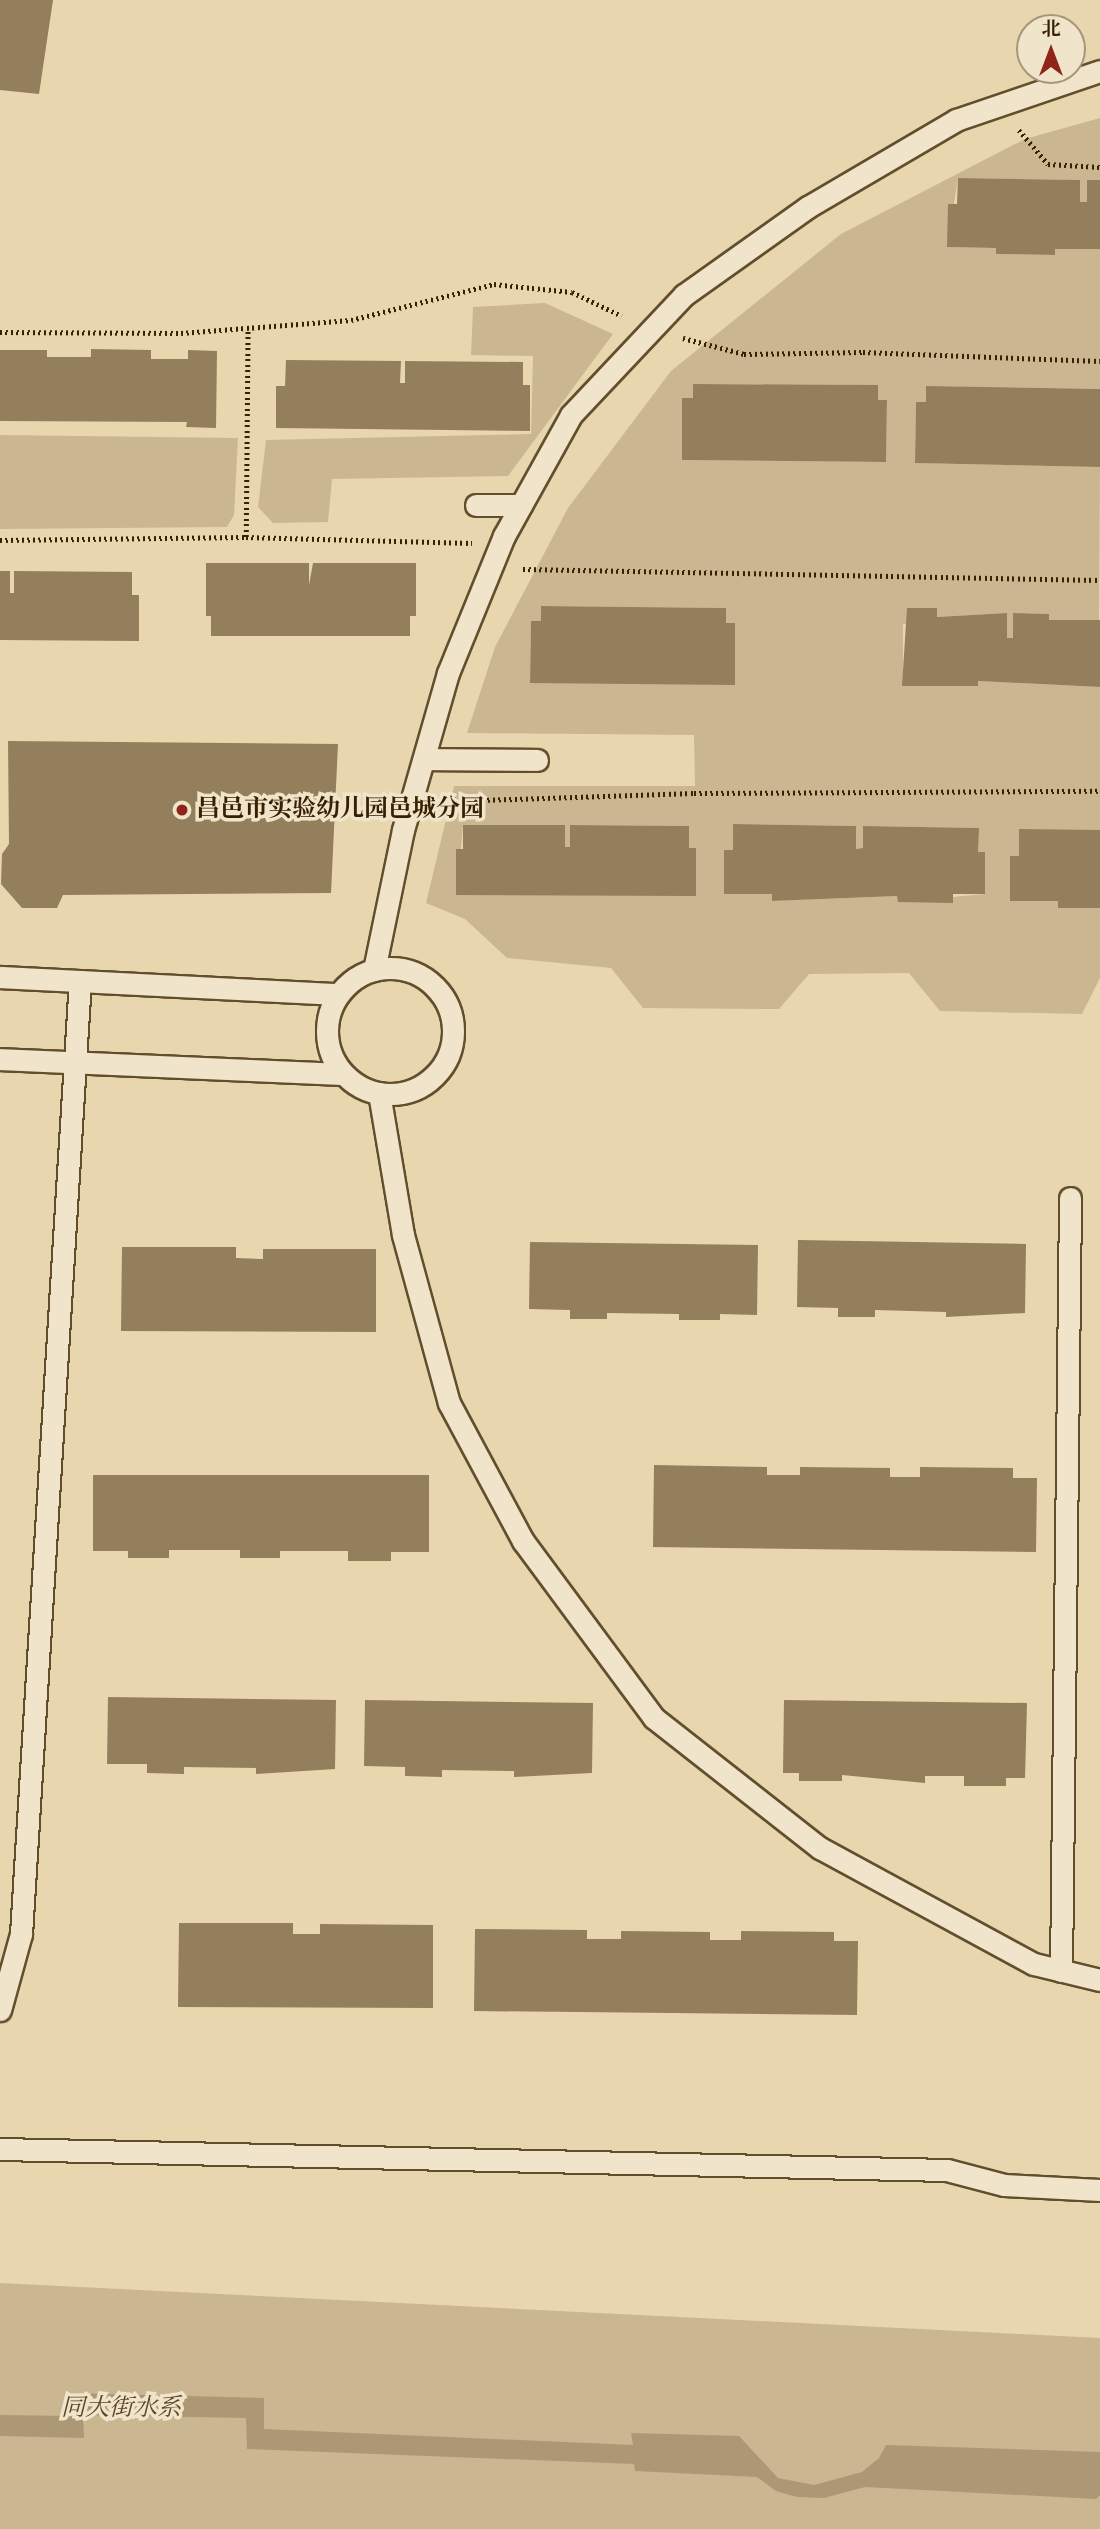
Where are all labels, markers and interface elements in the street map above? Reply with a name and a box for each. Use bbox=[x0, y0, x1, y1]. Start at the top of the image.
north arrow bbox=[1016, 14, 1086, 84]
text: 北 bbox=[1041, 18, 1061, 41]
place label: 昌邑市实验幼儿园邑城分园 bbox=[196, 796, 484, 824]
marker: 昌邑市实验幼儿园邑城分园 bbox=[174, 802, 190, 818]
park label: 同大街水系 bbox=[61, 2395, 181, 2423]

